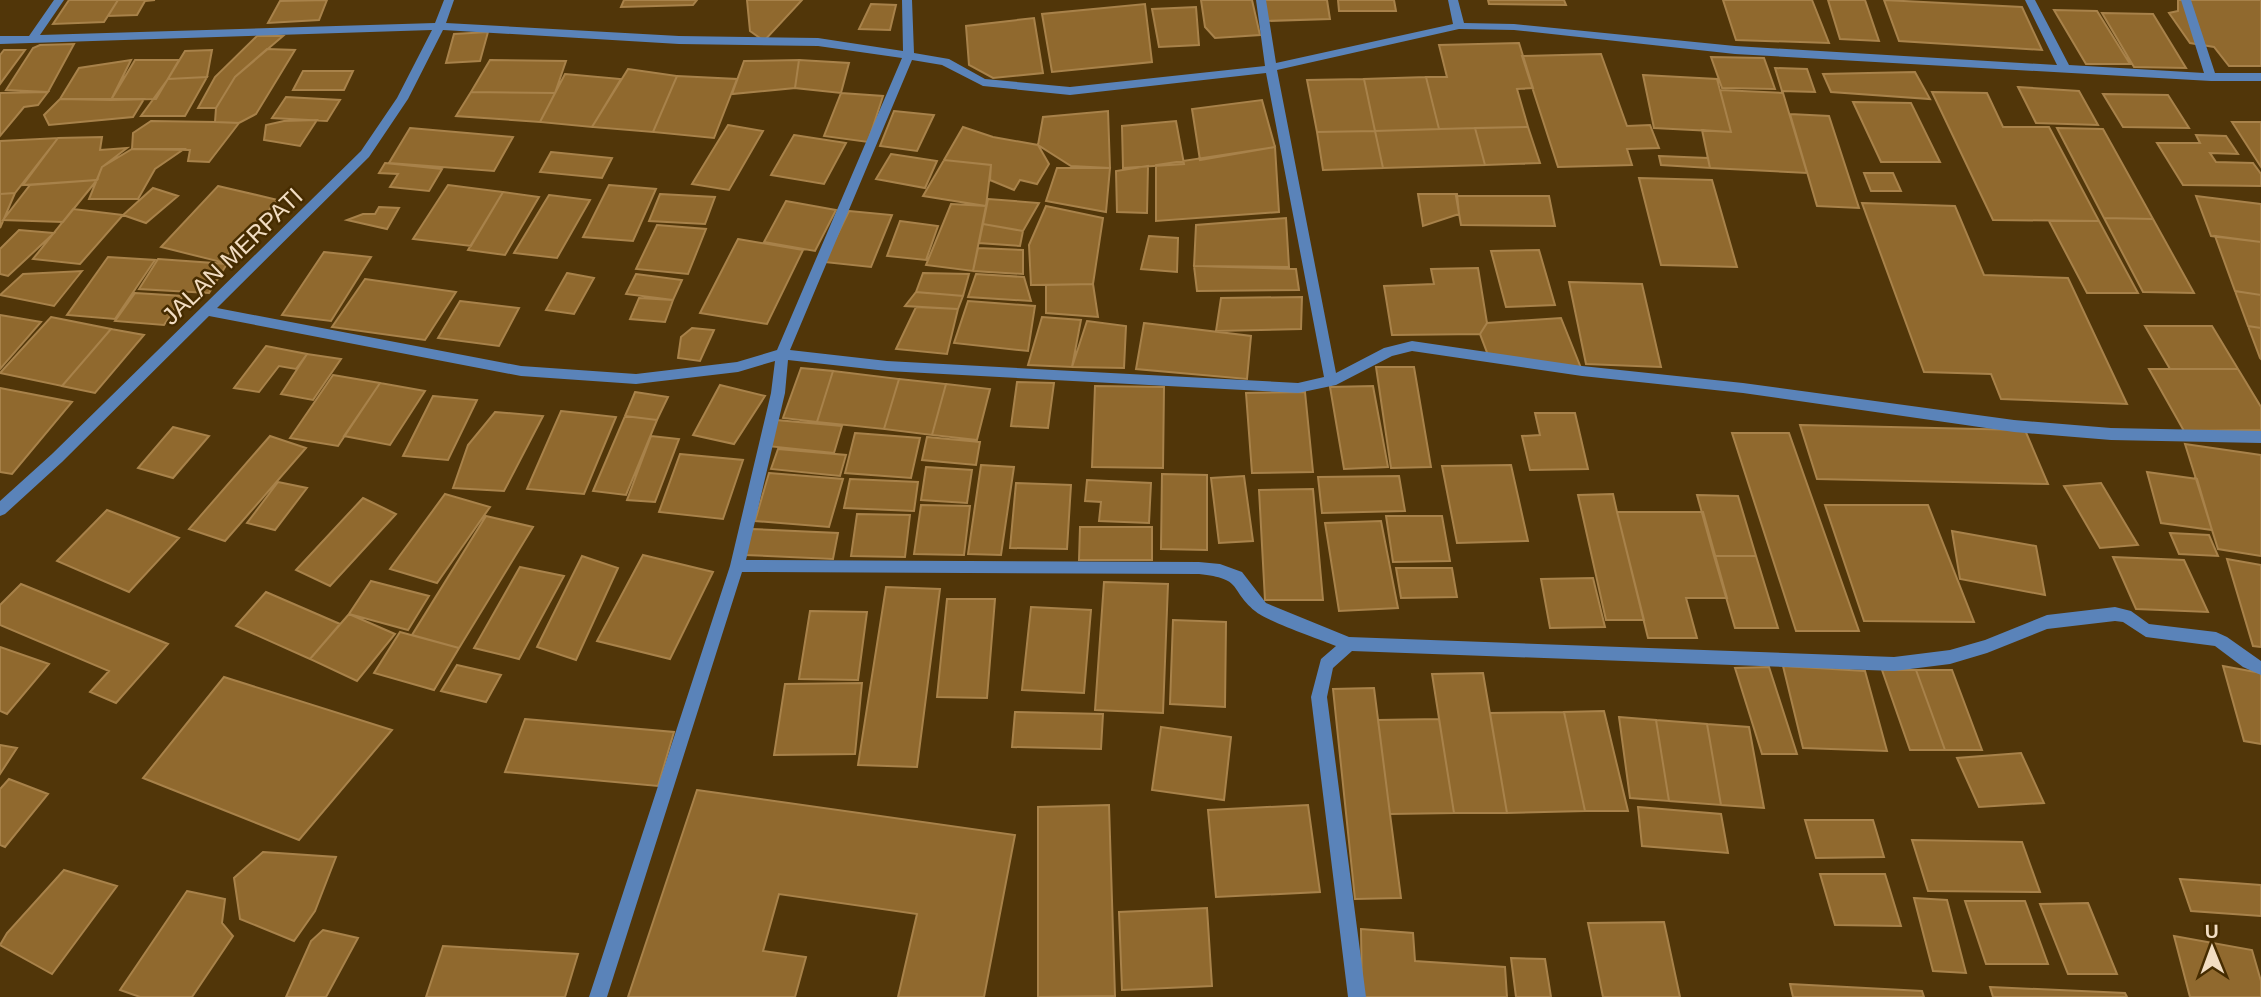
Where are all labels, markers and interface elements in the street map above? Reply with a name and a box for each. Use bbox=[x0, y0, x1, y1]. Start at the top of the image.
street label: JALAN MERPATI bbox=[156, 182, 308, 330]
north arrow bbox=[2177, 913, 2247, 983]
text: U bbox=[2205, 921, 2219, 942]

